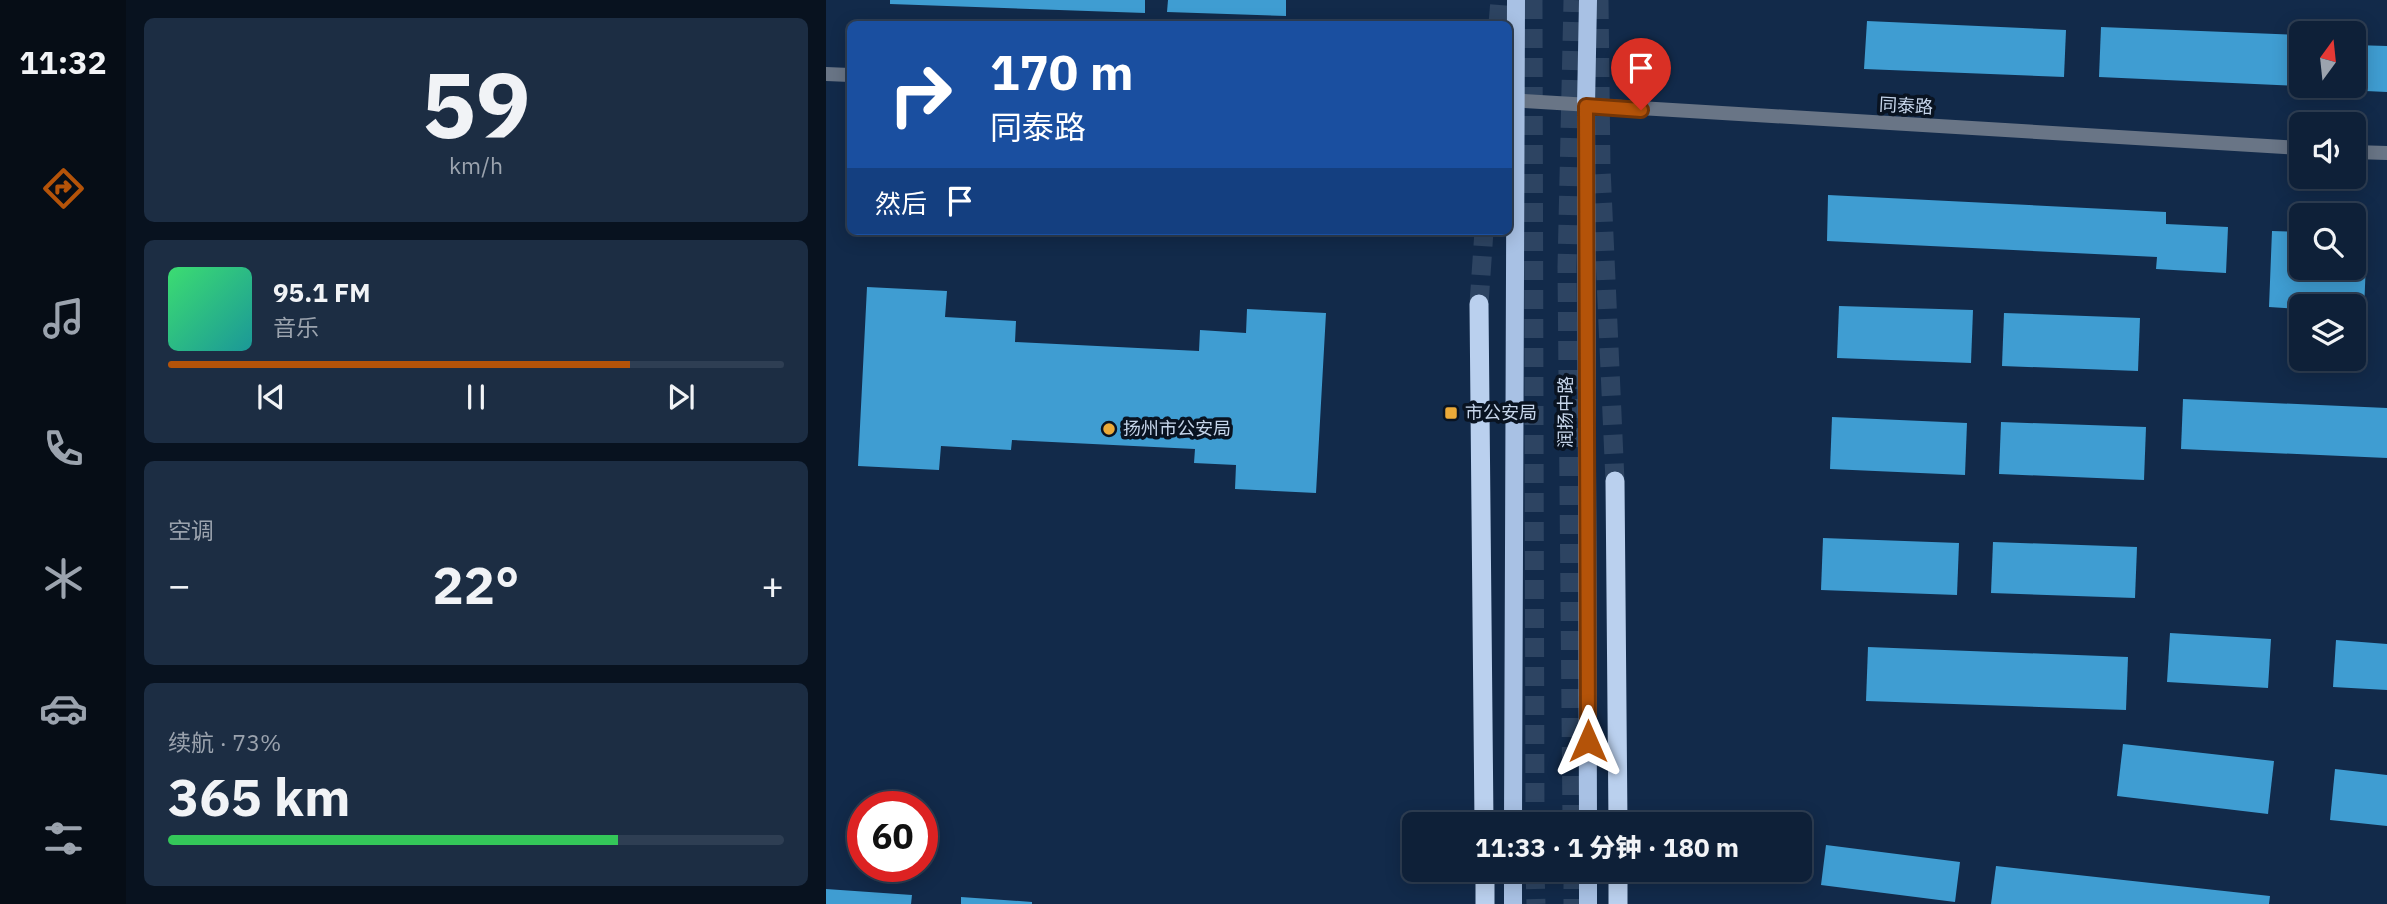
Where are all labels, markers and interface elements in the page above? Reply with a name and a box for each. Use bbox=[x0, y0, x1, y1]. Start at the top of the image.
north arrow bbox=[2289, 21, 2366, 98]
map controls bbox=[2289, 21, 2366, 371]
pin bbox=[1611, 38, 1671, 110]
text: 170 m bbox=[990, 40, 1134, 103]
text: 11:32 bbox=[19, 41, 107, 83]
text: 59 bbox=[421, 45, 531, 163]
icon: right bbox=[875, 49, 966, 140]
icon: arrive bbox=[1622, 49, 1660, 87]
street label: 同泰路 bbox=[1878, 93, 1934, 118]
text: 同泰路 bbox=[990, 106, 1086, 148]
button: sound bbox=[2289, 112, 2366, 189]
text: km/h bbox=[449, 150, 503, 180]
icon: directions bbox=[39, 164, 88, 213]
icon: arrive bbox=[941, 182, 979, 220]
text: 然后 bbox=[875, 186, 927, 220]
button: search bbox=[2289, 203, 2366, 280]
text: 95.1 FM bbox=[273, 275, 371, 309]
icon: music bbox=[39, 294, 88, 343]
button: layers bbox=[2289, 294, 2366, 371]
text: 音乐 bbox=[273, 312, 319, 342]
street label: 润扬中路 bbox=[1554, 376, 1577, 448]
icon: previous bbox=[252, 378, 290, 416]
icon: pause bbox=[457, 378, 495, 416]
icon: next bbox=[662, 378, 700, 416]
place label: 市公安局 bbox=[1465, 401, 1537, 424]
marker: 市公安局 bbox=[1443, 405, 1459, 421]
place label: 扬州市公安局 bbox=[1123, 417, 1231, 440]
marker: 扬州市公安局 bbox=[1101, 421, 1117, 437]
icon: phone bbox=[39, 424, 88, 473]
text: 空调 bbox=[168, 515, 214, 545]
text: 22° bbox=[433, 551, 519, 618]
icon: climate bbox=[39, 554, 88, 603]
text: − bbox=[168, 560, 191, 609]
text: + bbox=[761, 560, 784, 609]
icon: car bbox=[39, 684, 88, 733]
position arrow bbox=[1551, 704, 1625, 778]
text: 续航 · 73% bbox=[168, 727, 281, 757]
text: 365 km bbox=[168, 763, 350, 830]
speed limit sign: 60 bbox=[847, 791, 938, 882]
icon: filters bbox=[39, 814, 88, 863]
text: 11:33 · 1 分钟 · 180 m bbox=[1475, 830, 1739, 864]

